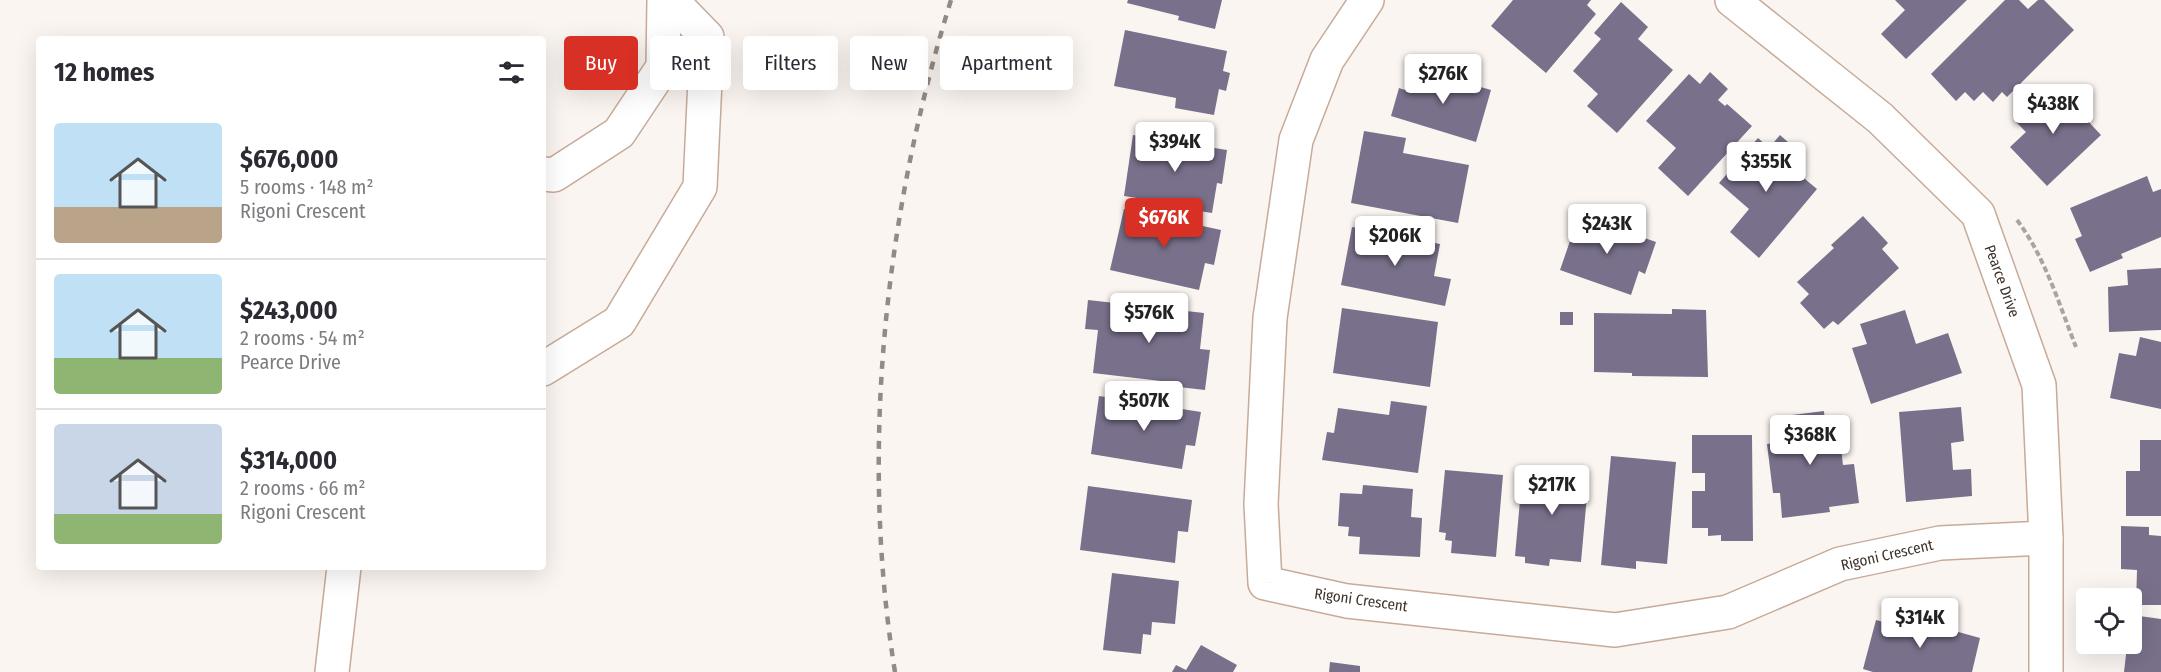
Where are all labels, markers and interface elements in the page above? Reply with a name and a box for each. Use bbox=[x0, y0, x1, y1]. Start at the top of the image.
chip: Buy bbox=[564, 36, 638, 90]
chip: Rent bbox=[650, 36, 731, 90]
chip: Filters bbox=[743, 36, 838, 90]
chip: New bbox=[850, 36, 928, 90]
chip: Apartment bbox=[940, 36, 1073, 90]
pin: $276K bbox=[1401, 54, 1485, 105]
icon: filters bbox=[495, 56, 528, 89]
text: 12 homes bbox=[54, 57, 154, 88]
text: $276K bbox=[1418, 61, 1468, 85]
pin: $438K bbox=[2011, 84, 2095, 135]
text: $438K bbox=[2027, 91, 2079, 115]
pin: $394K bbox=[1133, 122, 1217, 173]
text: $394K bbox=[1149, 129, 1201, 153]
pin: $355K bbox=[1724, 142, 1808, 193]
text: $676,000 bbox=[240, 144, 338, 175]
icon: home bbox=[102, 147, 174, 219]
text: $355K bbox=[1741, 149, 1791, 173]
text: 5 rooms · 148 m² bbox=[240, 175, 374, 199]
pin: $676K bbox=[1122, 198, 1206, 249]
text: Rigoni Crescent bbox=[240, 199, 366, 223]
pin: $243K bbox=[1565, 204, 1649, 255]
text: $676K bbox=[1139, 205, 1189, 229]
text: $243K bbox=[1582, 211, 1632, 235]
pin: $206K bbox=[1353, 216, 1437, 267]
text: $206K bbox=[1369, 223, 1421, 247]
street label: Pearce Drive bbox=[1981, 242, 2023, 320]
pin: $576K bbox=[1107, 293, 1191, 344]
text: $243,000 bbox=[240, 295, 338, 326]
icon: home bbox=[102, 298, 174, 370]
text: $576K bbox=[1124, 300, 1174, 324]
text: 2 rooms · 54 m² bbox=[240, 326, 365, 350]
text: Pearce Drive bbox=[240, 350, 341, 374]
pin: $507K bbox=[1102, 381, 1186, 432]
text: $507K bbox=[1119, 388, 1169, 412]
pin: $368K bbox=[1768, 415, 1852, 466]
text: $368K bbox=[1784, 422, 1836, 446]
text: $314,000 bbox=[240, 445, 337, 476]
icon: home bbox=[102, 448, 174, 520]
pin: $217K bbox=[1510, 465, 1594, 516]
text: $217K bbox=[1528, 472, 1576, 496]
text: 2 rooms · 66 m² bbox=[240, 476, 366, 500]
text: Rigoni Crescent bbox=[240, 500, 366, 524]
street label: Rigoni Crescent bbox=[1839, 536, 1935, 574]
street label: Rigoni Crescent bbox=[1313, 585, 1409, 615]
map controls bbox=[2076, 588, 2142, 654]
button: locate bbox=[2076, 588, 2142, 654]
pin: $314K bbox=[1878, 598, 1962, 649]
text: $314K bbox=[1895, 605, 1945, 629]

